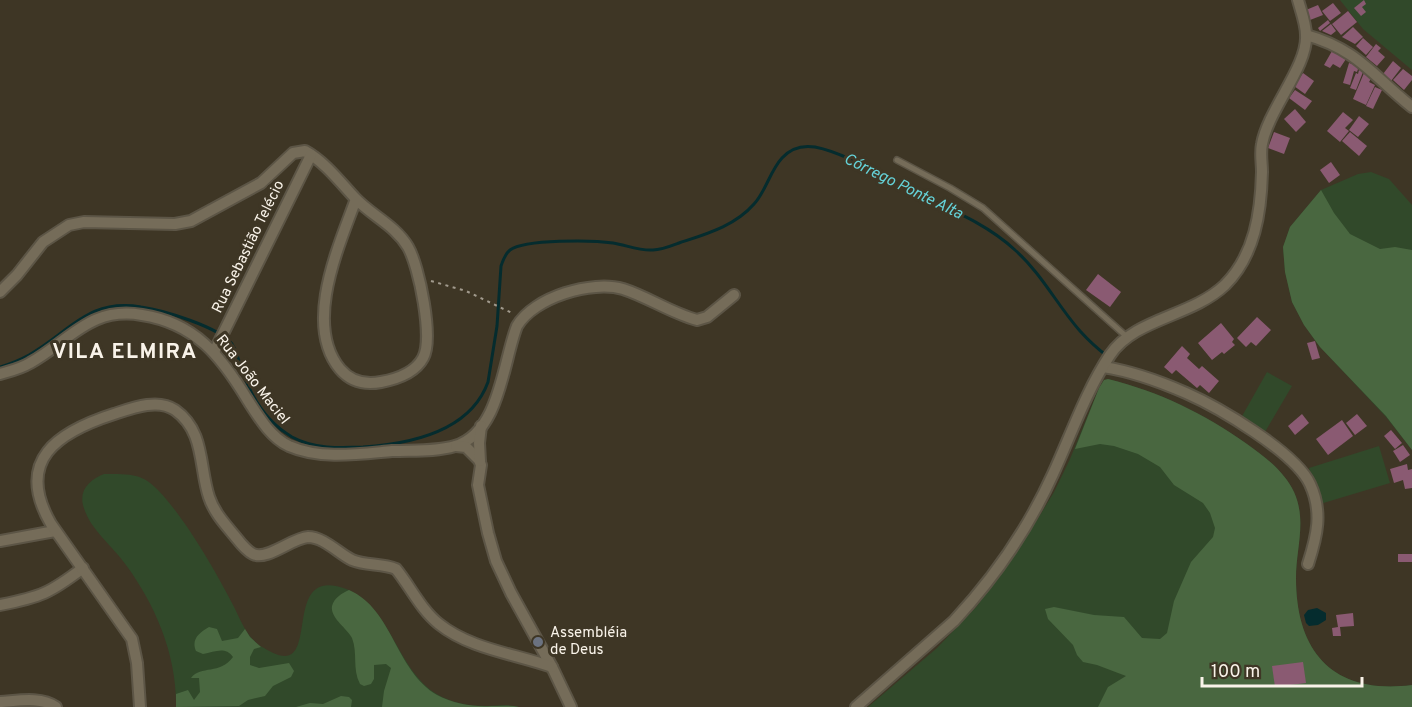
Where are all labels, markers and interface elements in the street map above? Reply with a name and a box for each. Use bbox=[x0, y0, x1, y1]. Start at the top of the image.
water label: Córrego Ponte Alta bbox=[840, 149, 967, 225]
street label: Rua Sebastião Telécio bbox=[209, 177, 289, 317]
street label: Rua João Maciel bbox=[211, 331, 293, 429]
district label: VILA ELMIRA bbox=[52, 339, 198, 366]
place label: Assembléia de Deus bbox=[550, 624, 627, 660]
marker: Assembléia de Deus bbox=[531, 635, 545, 649]
scale bar bbox=[1202, 650, 1362, 688]
text: 100 m bbox=[1211, 661, 1260, 684]

